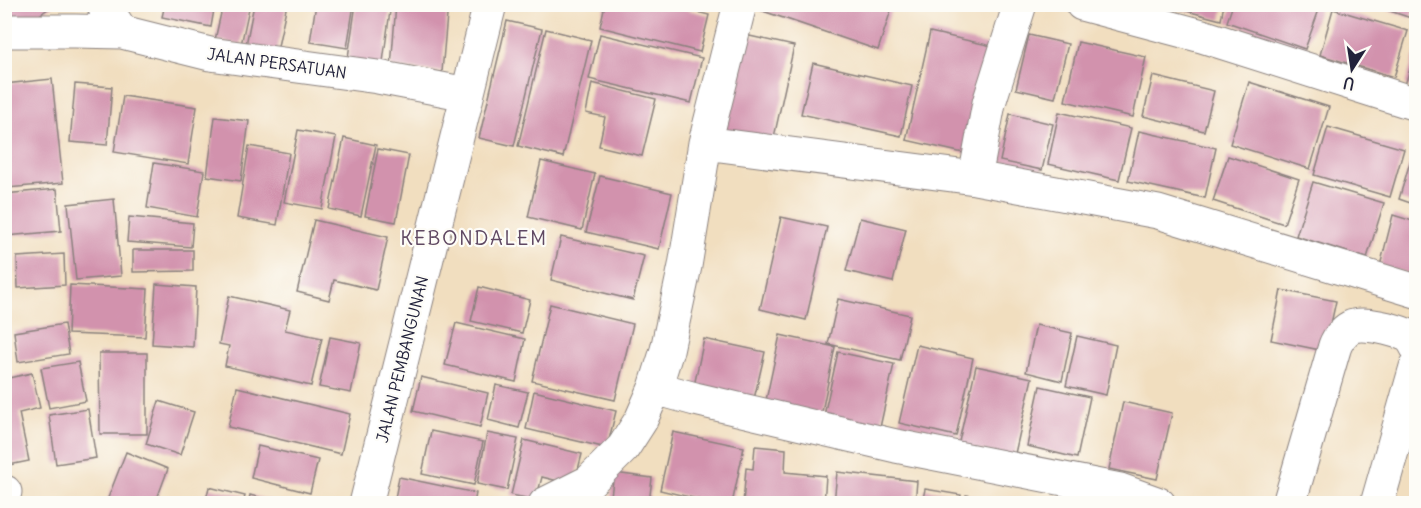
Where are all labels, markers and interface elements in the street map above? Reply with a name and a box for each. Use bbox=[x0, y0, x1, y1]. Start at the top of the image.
north arrow bbox=[1322, 39, 1382, 99]
street label: JALAN PERSATUAN bbox=[206, 43, 348, 83]
text: U bbox=[1341, 73, 1356, 95]
district label: KEBONDALEM bbox=[400, 225, 548, 250]
street label: JALAN PEMBANGUNAN bbox=[372, 274, 432, 444]

